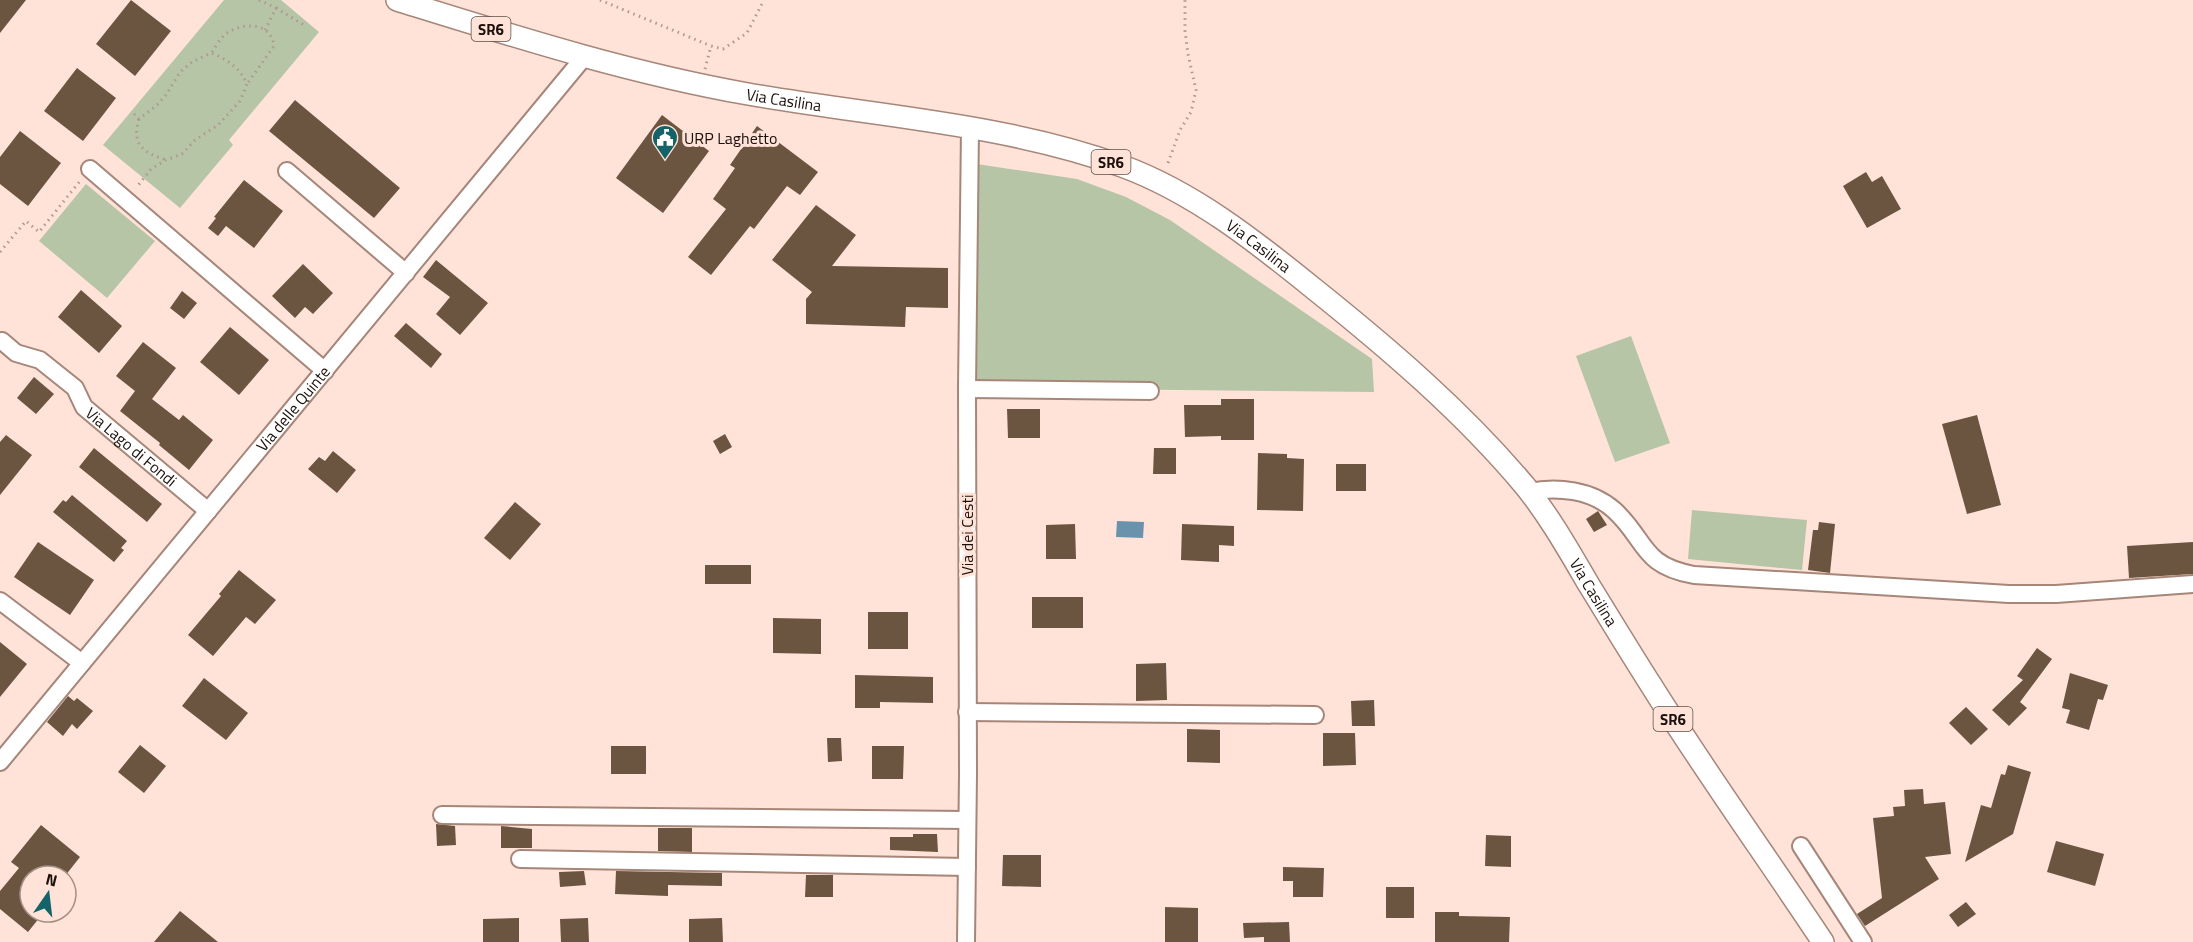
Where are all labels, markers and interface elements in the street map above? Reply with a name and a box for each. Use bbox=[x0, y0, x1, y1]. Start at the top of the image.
road number: SR6 bbox=[472, 17, 510, 41]
street label: Via Casilina bbox=[744, 82, 823, 117]
public building icon: URP Laghetto bbox=[650, 123, 680, 161]
place label: URP Laghetto bbox=[684, 126, 777, 150]
road number: SR6 bbox=[1092, 150, 1130, 174]
street label: Via Casilina bbox=[1221, 213, 1297, 278]
street label: Via delle Quinte bbox=[250, 361, 336, 457]
street label: Via Lago di Fondi bbox=[80, 401, 182, 492]
street label: Via dei Cesti bbox=[955, 494, 979, 576]
street label: Via Casilina bbox=[1564, 554, 1624, 631]
road number: SR6 bbox=[1654, 707, 1692, 731]
north arrow bbox=[18, 864, 78, 924]
text: N bbox=[43, 866, 60, 892]

